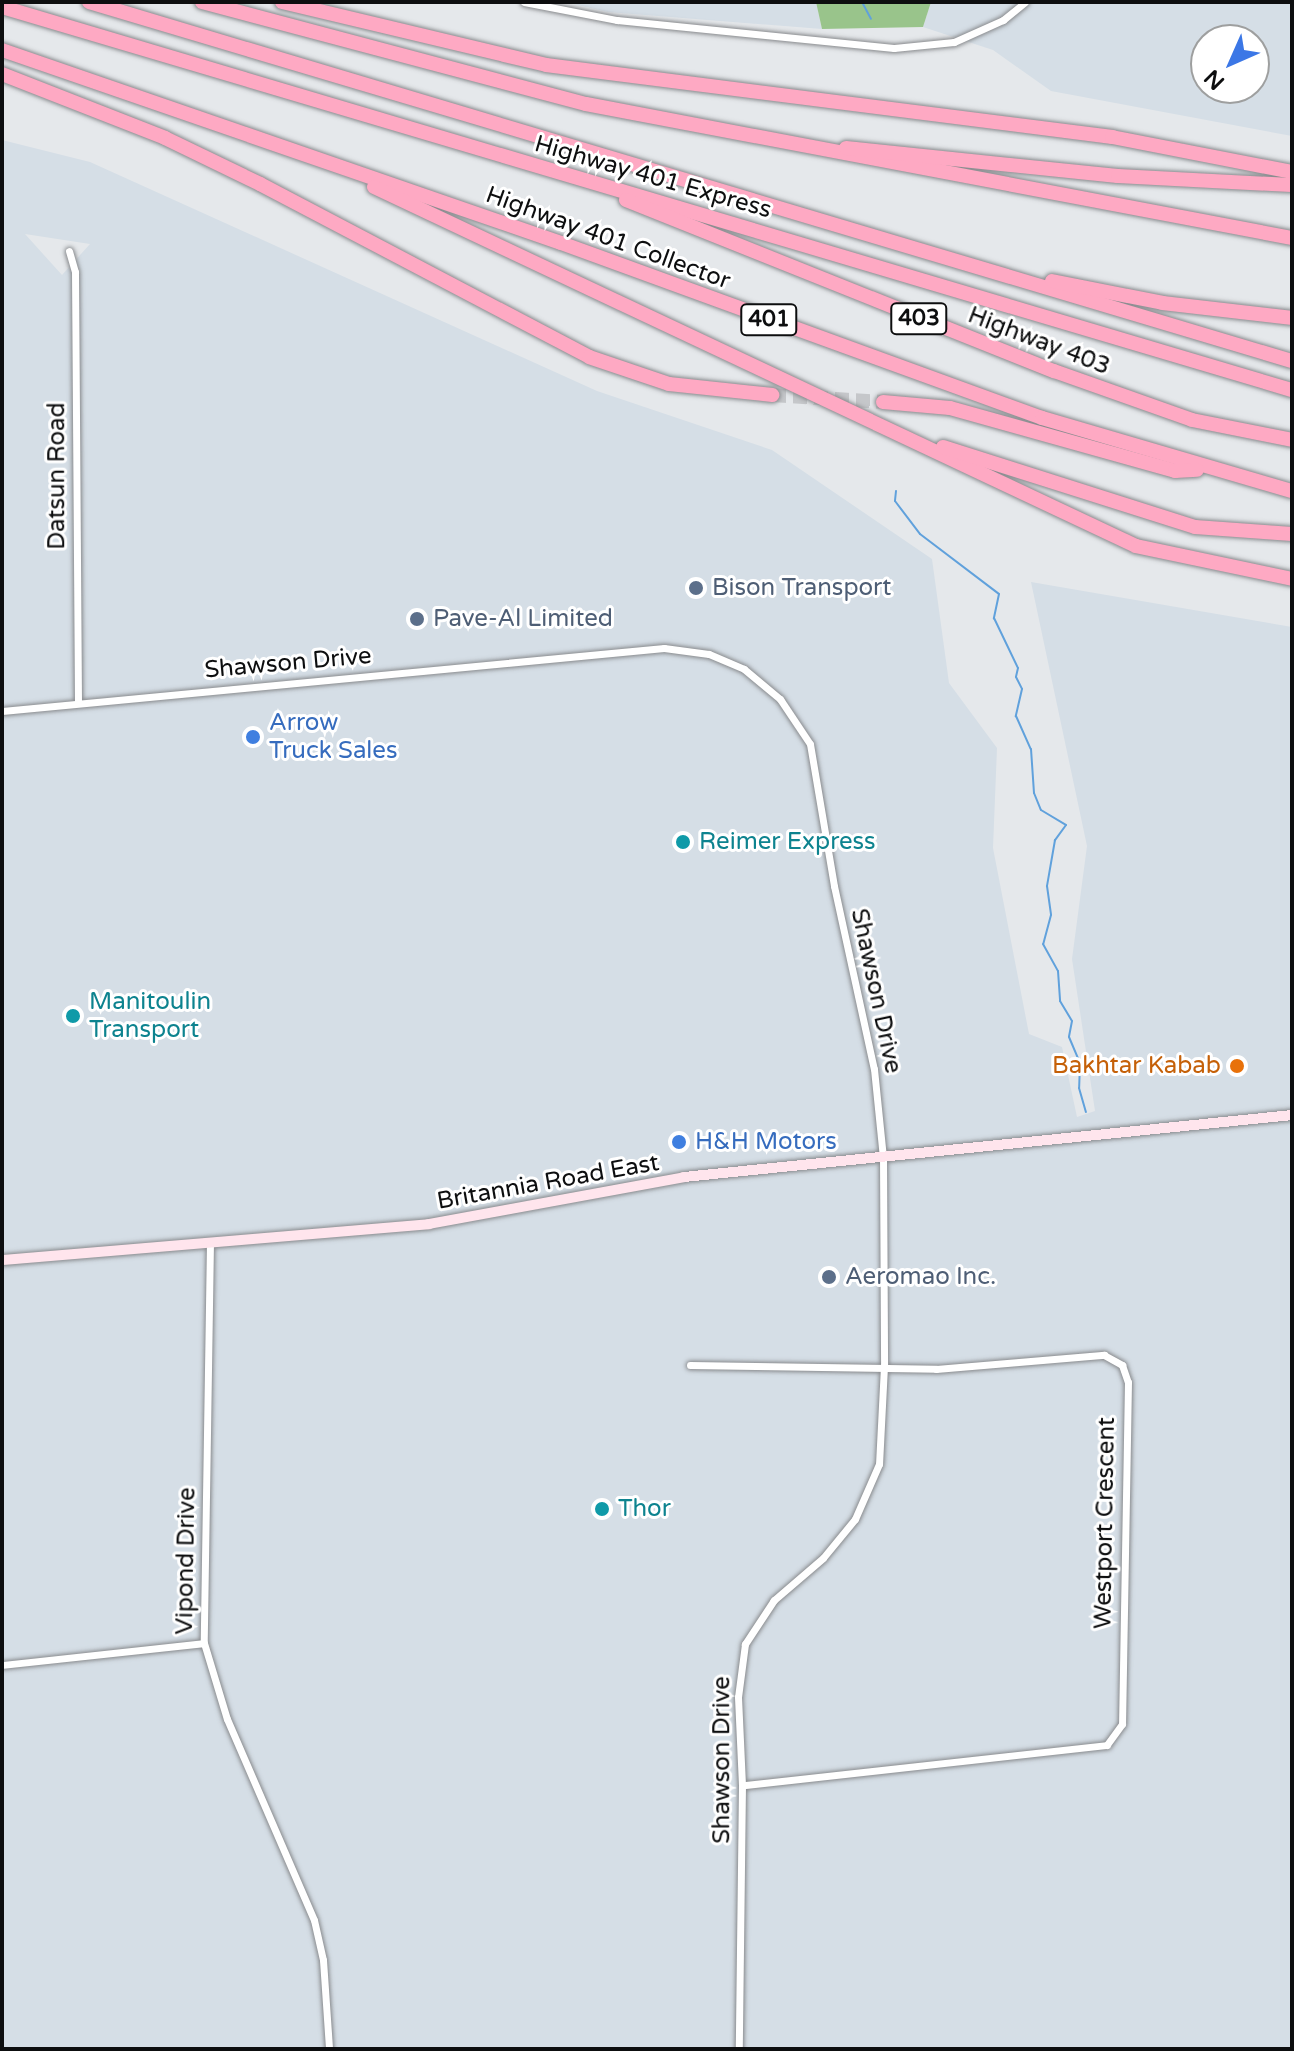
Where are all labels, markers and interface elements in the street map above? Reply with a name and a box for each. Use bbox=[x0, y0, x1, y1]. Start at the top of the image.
north arrow bbox=[1190, 24, 1270, 104]
text: N bbox=[1199, 64, 1230, 95]
street label: Highway 401 Express bbox=[531, 129, 775, 225]
street label: Highway 401 Collector bbox=[482, 180, 734, 296]
road number: 403 bbox=[889, 301, 949, 337]
street label: Highway 403 bbox=[964, 301, 1114, 381]
road number: 401 bbox=[739, 302, 799, 338]
street label: Datsun Road bbox=[43, 402, 71, 550]
place label: Bison Transport bbox=[712, 574, 891, 602]
marker: Bison Transport bbox=[687, 579, 705, 597]
place label: Pave-Al Limited bbox=[433, 605, 613, 633]
marker: Pave-Al Limited bbox=[408, 610, 426, 628]
street label: Shawson Drive bbox=[203, 641, 373, 685]
place label: Arrow Truck Sales bbox=[269, 709, 397, 765]
marker: Arrow Truck Sales bbox=[244, 728, 262, 746]
place label: Reimer Express bbox=[699, 828, 876, 856]
marker: Reimer Express bbox=[674, 833, 692, 851]
street label: Shawson Drive bbox=[844, 906, 908, 1076]
place label: Manitoulin Transport bbox=[89, 988, 211, 1044]
marker: Manitoulin Transport bbox=[64, 1007, 82, 1025]
place label: Bakhtar Kabab bbox=[1052, 1052, 1221, 1080]
marker: Bakhtar Kabab bbox=[1228, 1057, 1246, 1075]
place label: H&H Motors bbox=[695, 1128, 837, 1156]
marker: H&H Motors bbox=[670, 1133, 688, 1151]
street label: Britannia Road East bbox=[435, 1148, 661, 1216]
place label: Aeromao Inc. bbox=[845, 1263, 996, 1291]
marker: Aeromao Inc. bbox=[820, 1268, 838, 1286]
street label: Westport Crescent bbox=[1089, 1417, 1121, 1629]
street label: Vipond Drive bbox=[170, 1487, 202, 1635]
place label: Thor bbox=[618, 1495, 671, 1523]
marker: Thor bbox=[593, 1500, 611, 1518]
street label: Shawson Drive bbox=[708, 1676, 736, 1844]

